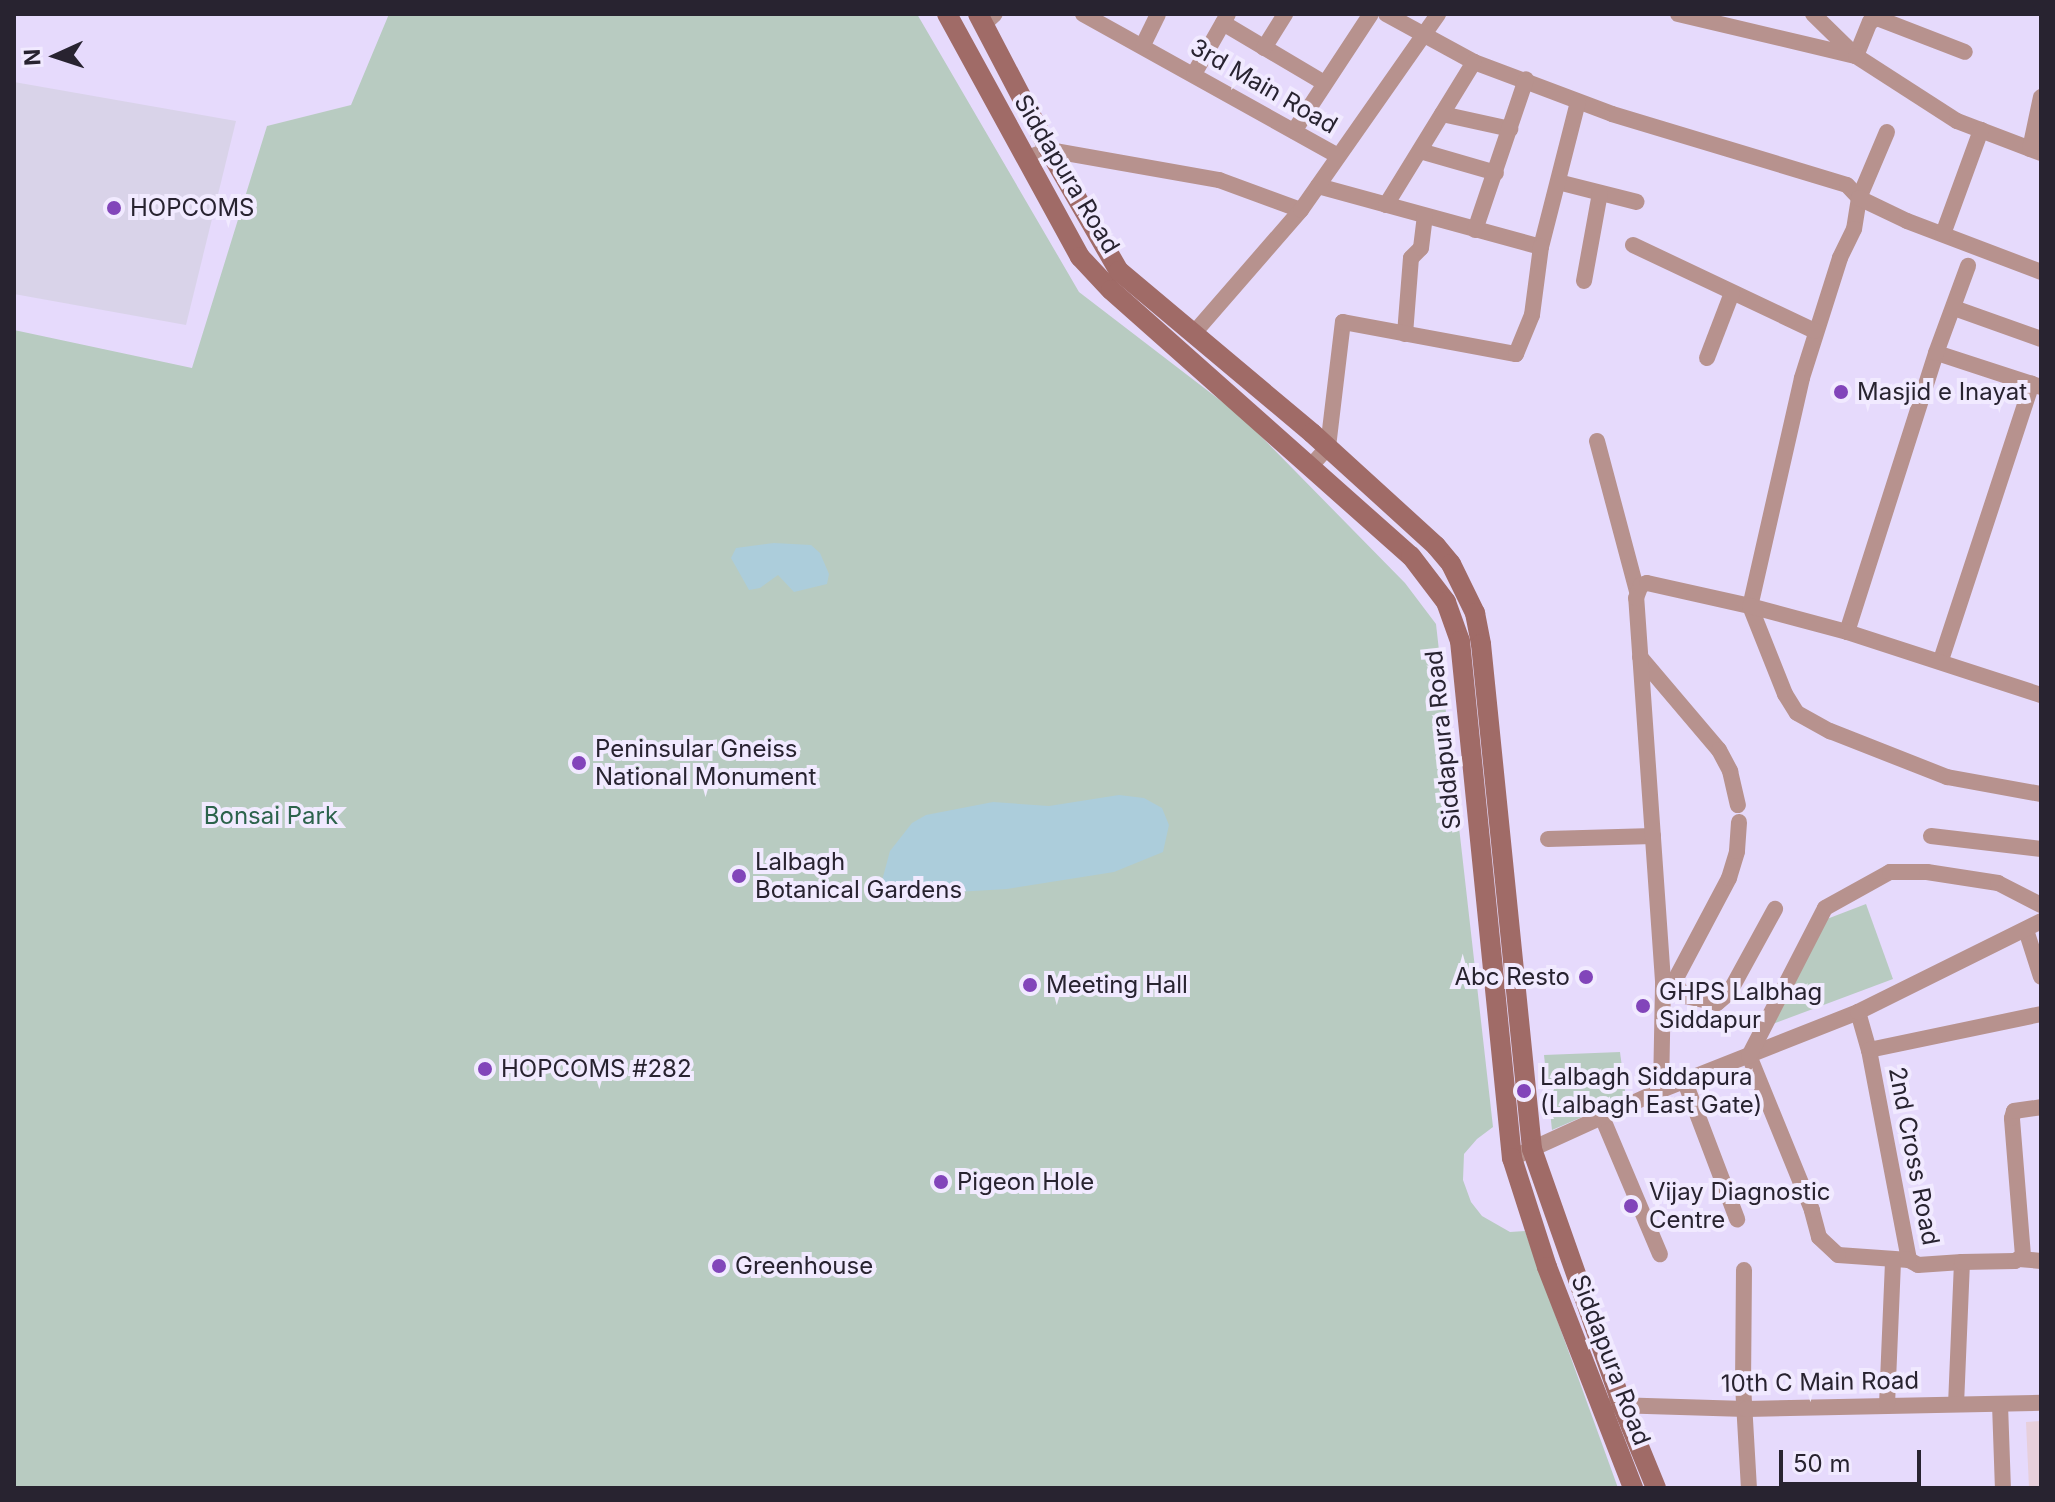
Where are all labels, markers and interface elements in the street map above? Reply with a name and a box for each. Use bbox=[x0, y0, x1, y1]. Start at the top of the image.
north arrow bbox=[16, 16, 96, 96]
street label: 3rd Main Road bbox=[1185, 32, 1343, 140]
text: N bbox=[19, 48, 45, 66]
street label: Siddapura Road bbox=[1008, 89, 1126, 259]
place label: HOPCOMS bbox=[130, 194, 254, 222]
marker: HOPCOMS bbox=[105, 199, 123, 217]
place label: Masjid e Inayat bbox=[1857, 378, 2027, 406]
marker: Masjid e Inayat bbox=[1832, 383, 1850, 401]
street label: Siddapura Road bbox=[1419, 649, 1467, 831]
place label: Peninsular Gneiss National Monument bbox=[595, 735, 816, 791]
marker: Peninsular Gneiss National Monument bbox=[570, 754, 588, 772]
park label: Bonsai Park bbox=[204, 802, 338, 830]
place label: Lalbagh Botanical Gardens bbox=[755, 848, 962, 904]
marker: Lalbagh Botanical Gardens bbox=[730, 867, 748, 885]
place label: Abc Resto bbox=[1455, 963, 1570, 991]
marker: Abc Resto bbox=[1577, 968, 1595, 986]
place label: Meeting Hall bbox=[1046, 971, 1188, 999]
marker: Meeting Hall bbox=[1021, 976, 1039, 994]
place label: GHPS Lalbhag Siddapur bbox=[1659, 978, 1822, 1034]
marker: GHPS Lalbhag Siddapur bbox=[1634, 997, 1652, 1015]
place label: HOPCOMS #282 bbox=[501, 1055, 692, 1083]
marker: HOPCOMS #282 bbox=[476, 1060, 494, 1078]
place label: Lalbagh Siddapura (Lalbagh East Gate) bbox=[1540, 1063, 1762, 1119]
street label: 2nd Cross Road bbox=[1883, 1065, 1945, 1247]
marker: Lalbagh Siddapura (Lalbagh East Gate) bbox=[1515, 1082, 1533, 1100]
place label: Pigeon Hole bbox=[957, 1168, 1094, 1196]
marker: Pigeon Hole bbox=[932, 1173, 950, 1191]
place label: Vijay Diagnostic Centre bbox=[1649, 1178, 1830, 1234]
marker: Vijay Diagnostic Centre bbox=[1620, 1195, 1642, 1217]
place label: Greenhouse bbox=[735, 1252, 873, 1280]
marker: Greenhouse bbox=[710, 1257, 728, 1275]
street label: Siddapura Road bbox=[1565, 1271, 1657, 1449]
street label: 10th C Main Road bbox=[1721, 1366, 1919, 1398]
scale bar bbox=[1783, 1434, 1925, 1484]
text: 50 m bbox=[1793, 1449, 1851, 1478]

